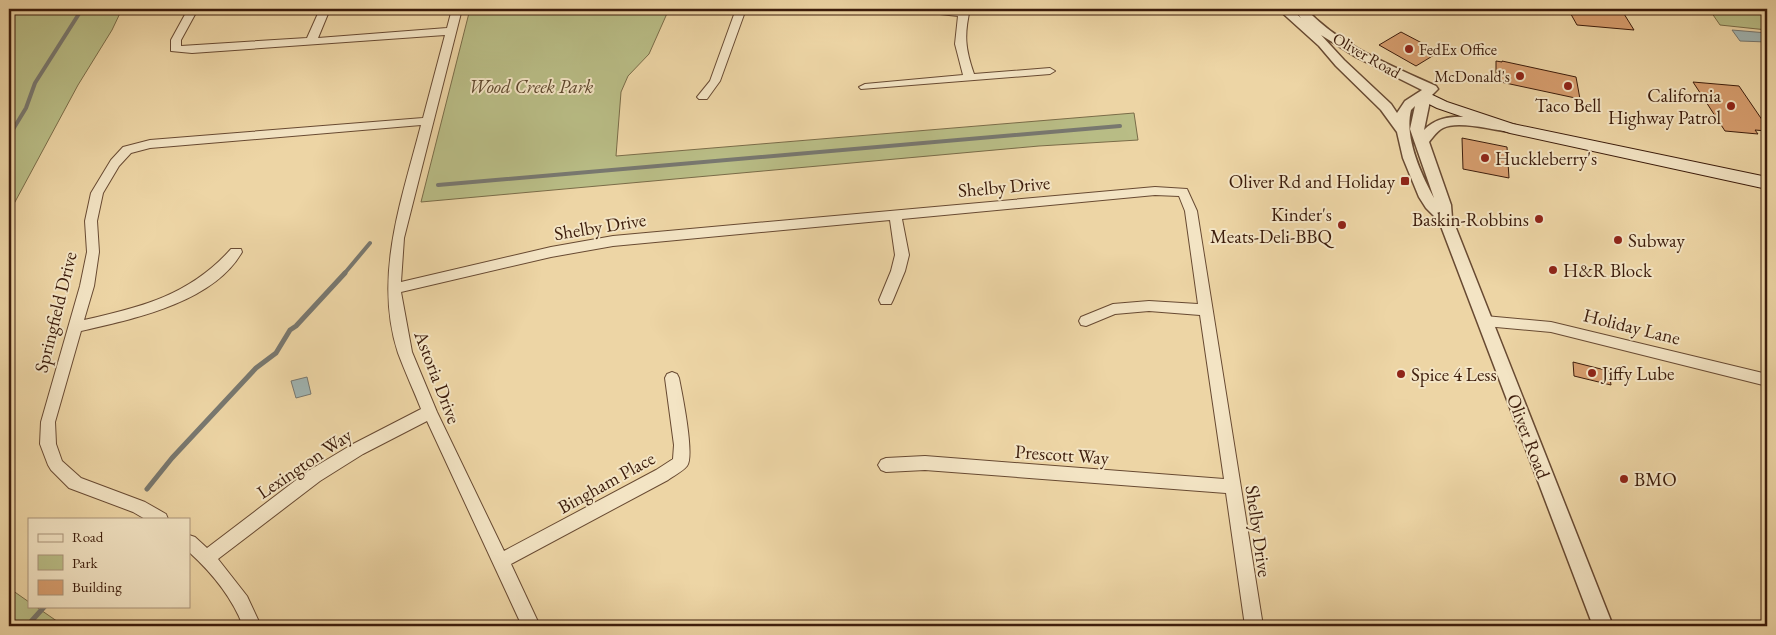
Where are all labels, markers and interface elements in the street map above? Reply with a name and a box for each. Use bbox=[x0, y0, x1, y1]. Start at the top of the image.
street label: Oliver Road bbox=[1329, 28, 1405, 84]
place label: FedEx Office bbox=[1419, 39, 1497, 60]
marker: FedEx Office bbox=[1403, 43, 1415, 55]
place label: McDonald's bbox=[1434, 66, 1510, 87]
marker: McDonald's bbox=[1514, 70, 1526, 82]
park label: Wood Creek Park bbox=[468, 74, 594, 99]
marker: Taco Bell bbox=[1562, 80, 1574, 92]
place label: California Highway Patrol bbox=[1608, 83, 1721, 130]
place label: Taco Bell bbox=[1535, 93, 1602, 118]
marker: California Highway Patrol bbox=[1725, 100, 1737, 112]
place label: Huckleberry's bbox=[1495, 146, 1597, 171]
marker: Huckleberry's bbox=[1479, 152, 1491, 164]
place label: Oliver Rd and Holiday bbox=[1229, 169, 1396, 194]
street label: Shelby Drive bbox=[957, 170, 1051, 203]
marker: Oliver Rd and Holiday bbox=[1399, 175, 1411, 187]
place label: Kinder's Meats-Deli-BBQ bbox=[1210, 202, 1335, 249]
street label: Shelby Drive bbox=[552, 207, 648, 246]
place label: Baskin-Robbins bbox=[1412, 207, 1529, 232]
marker: Baskin-Robbins bbox=[1533, 213, 1545, 225]
marker: Kinder's Meats-Deli-BBQ bbox=[1336, 219, 1348, 231]
place label: Subway bbox=[1628, 228, 1685, 253]
marker: Subway bbox=[1612, 234, 1624, 246]
street label: Springfield Drive bbox=[28, 249, 83, 375]
place label: H&R Block bbox=[1563, 258, 1653, 283]
marker: H&R Block bbox=[1547, 264, 1559, 276]
street label: Holiday Lane bbox=[1581, 302, 1683, 351]
street label: Astoria Drive bbox=[408, 326, 467, 427]
place label: Jiffy Lube bbox=[1600, 361, 1674, 386]
place label: Spice 4 Less bbox=[1411, 362, 1497, 387]
marker: Jiffy Lube bbox=[1586, 367, 1598, 379]
marker: Spice 4 Less bbox=[1395, 368, 1407, 380]
street label: Oliver Road bbox=[1501, 390, 1556, 483]
street label: Lexington Way bbox=[252, 422, 357, 504]
street label: Prescott Way bbox=[1014, 439, 1110, 470]
street label: Bingham Place bbox=[553, 445, 659, 519]
place label: BMO bbox=[1634, 467, 1677, 492]
marker: BMO bbox=[1618, 473, 1630, 485]
street label: Shelby Drive bbox=[1240, 483, 1277, 579]
legend bbox=[28, 518, 190, 608]
text: Road bbox=[72, 527, 104, 546]
text: Park bbox=[72, 553, 99, 572]
text: Building bbox=[72, 577, 122, 596]

